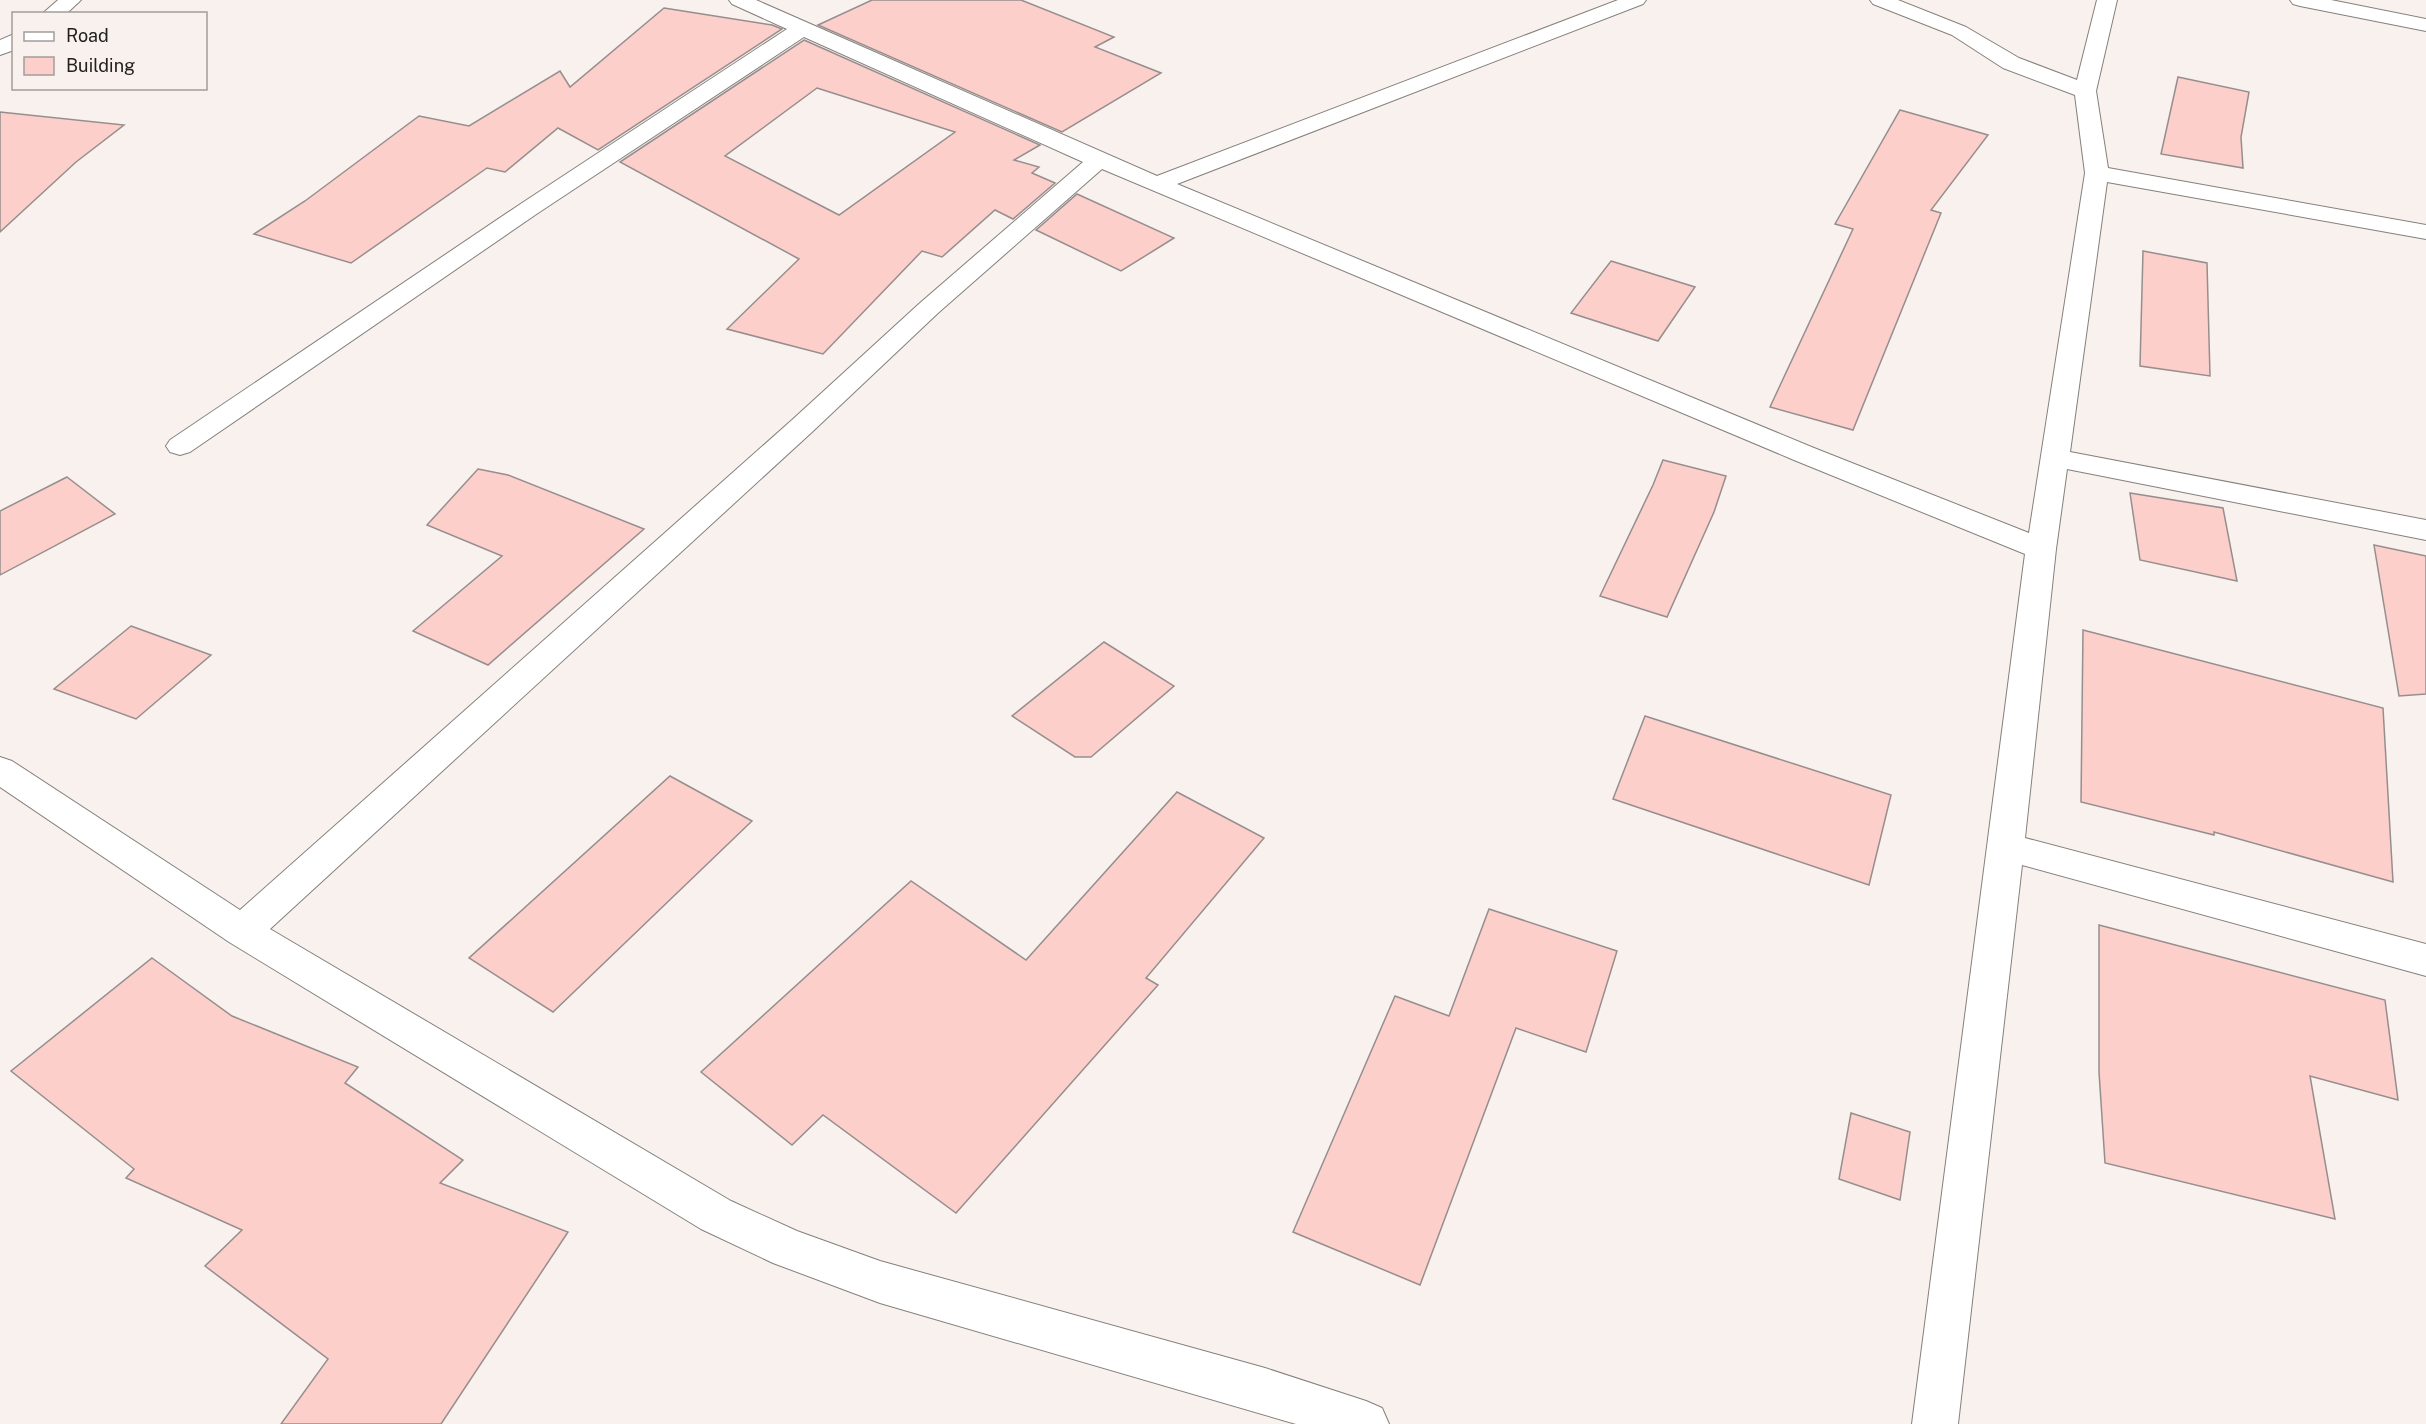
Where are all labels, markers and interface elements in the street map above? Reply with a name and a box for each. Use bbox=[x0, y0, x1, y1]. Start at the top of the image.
legend bbox=[12, 12, 207, 90]
text: Road bbox=[66, 25, 109, 46]
text: Building bbox=[66, 55, 135, 76]

